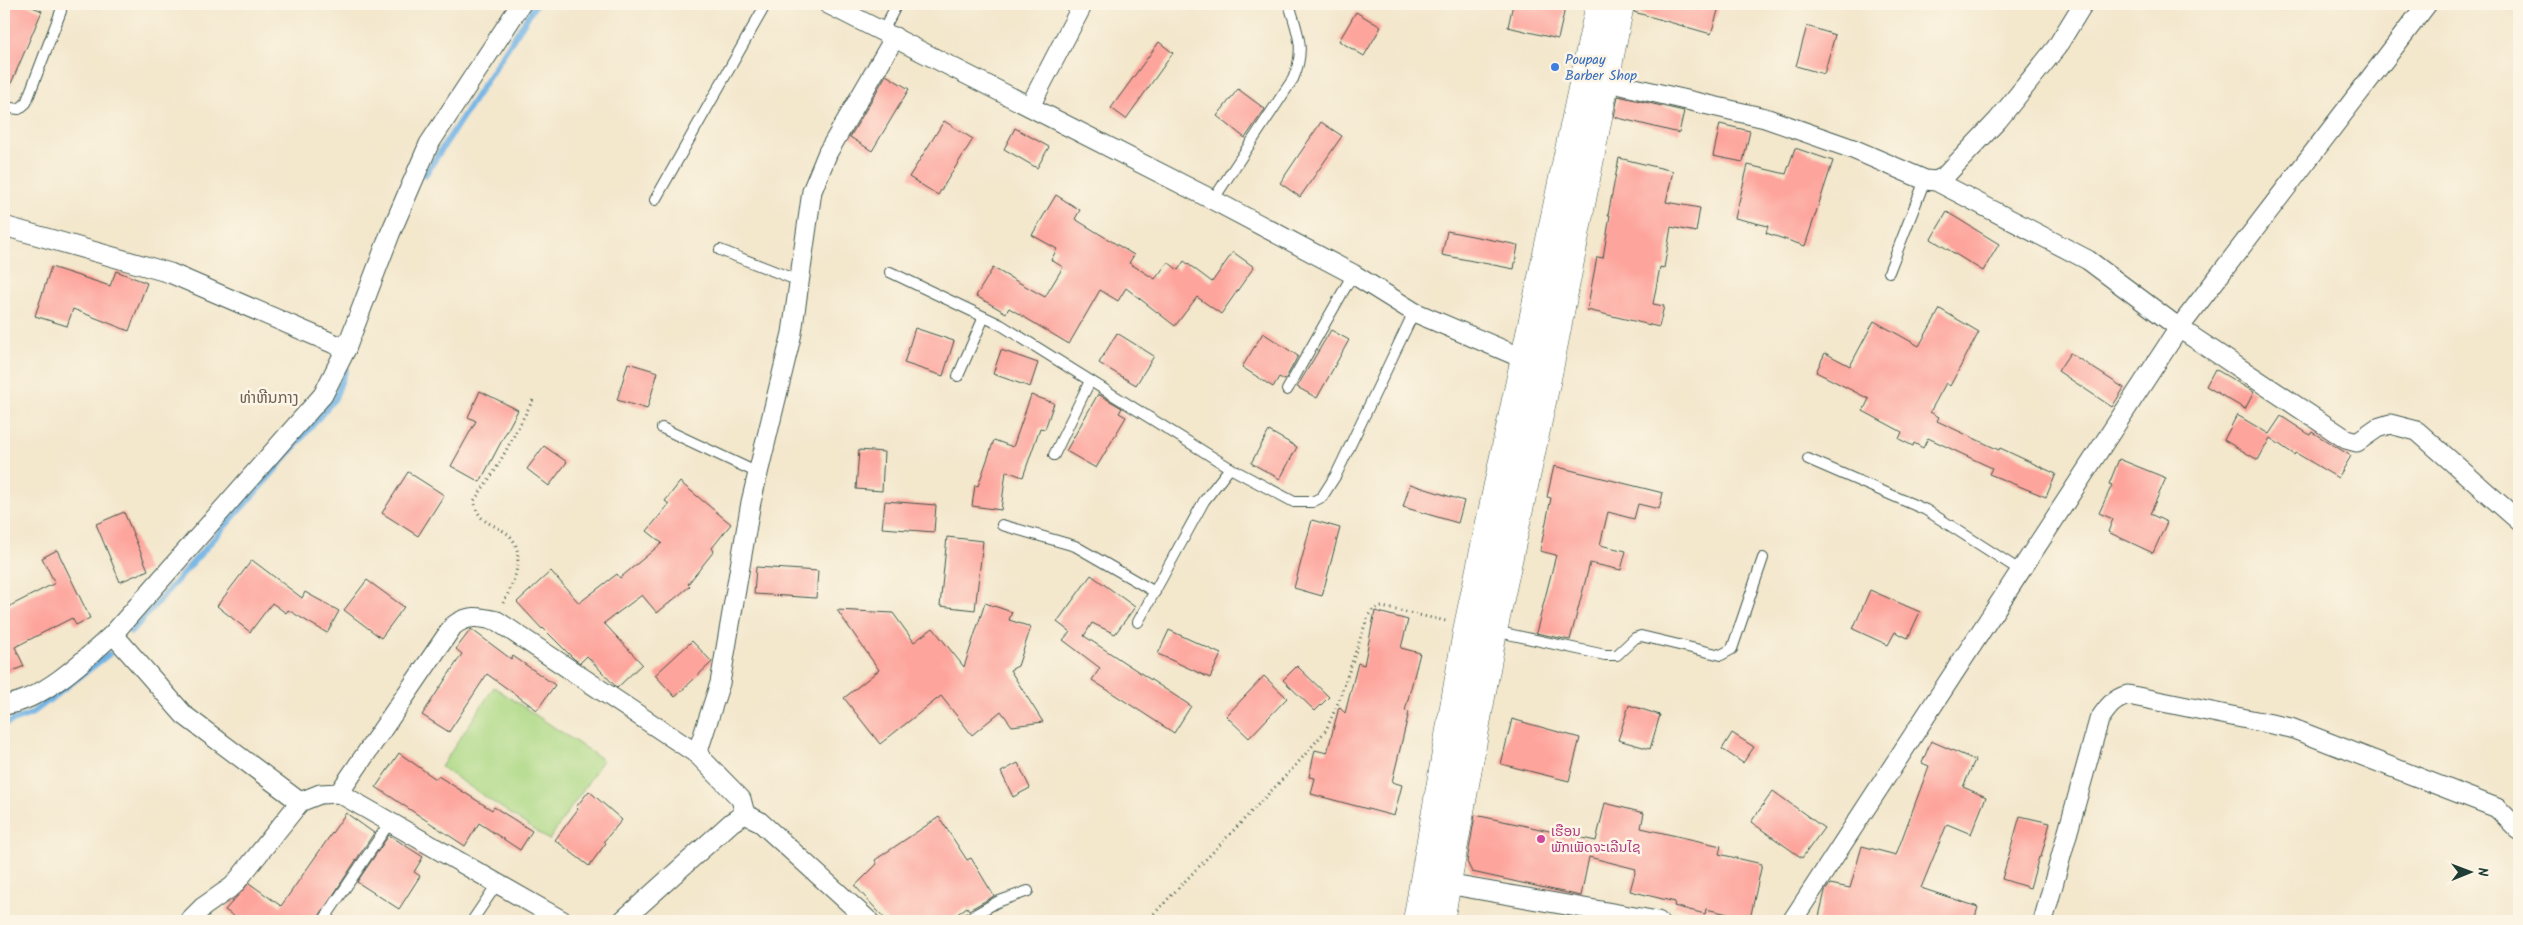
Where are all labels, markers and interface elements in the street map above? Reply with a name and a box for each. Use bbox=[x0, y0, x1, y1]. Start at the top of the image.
place label: Poupay Barber Shop bbox=[1565, 49, 1637, 87]
marker: Poupay Barber Shop bbox=[1549, 61, 1561, 73]
district label: ທ່າຫີນກາງ bbox=[239, 386, 299, 411]
place label: ເຮືອນ ພັກເພັດຈະເລີນໄຊ bbox=[1551, 821, 1641, 859]
marker: ເຮືອນ ພັກເພັດຈະເລີນໄຊ bbox=[1535, 833, 1547, 845]
north arrow bbox=[2446, 848, 2496, 898]
text: N bbox=[2471, 867, 2493, 877]

